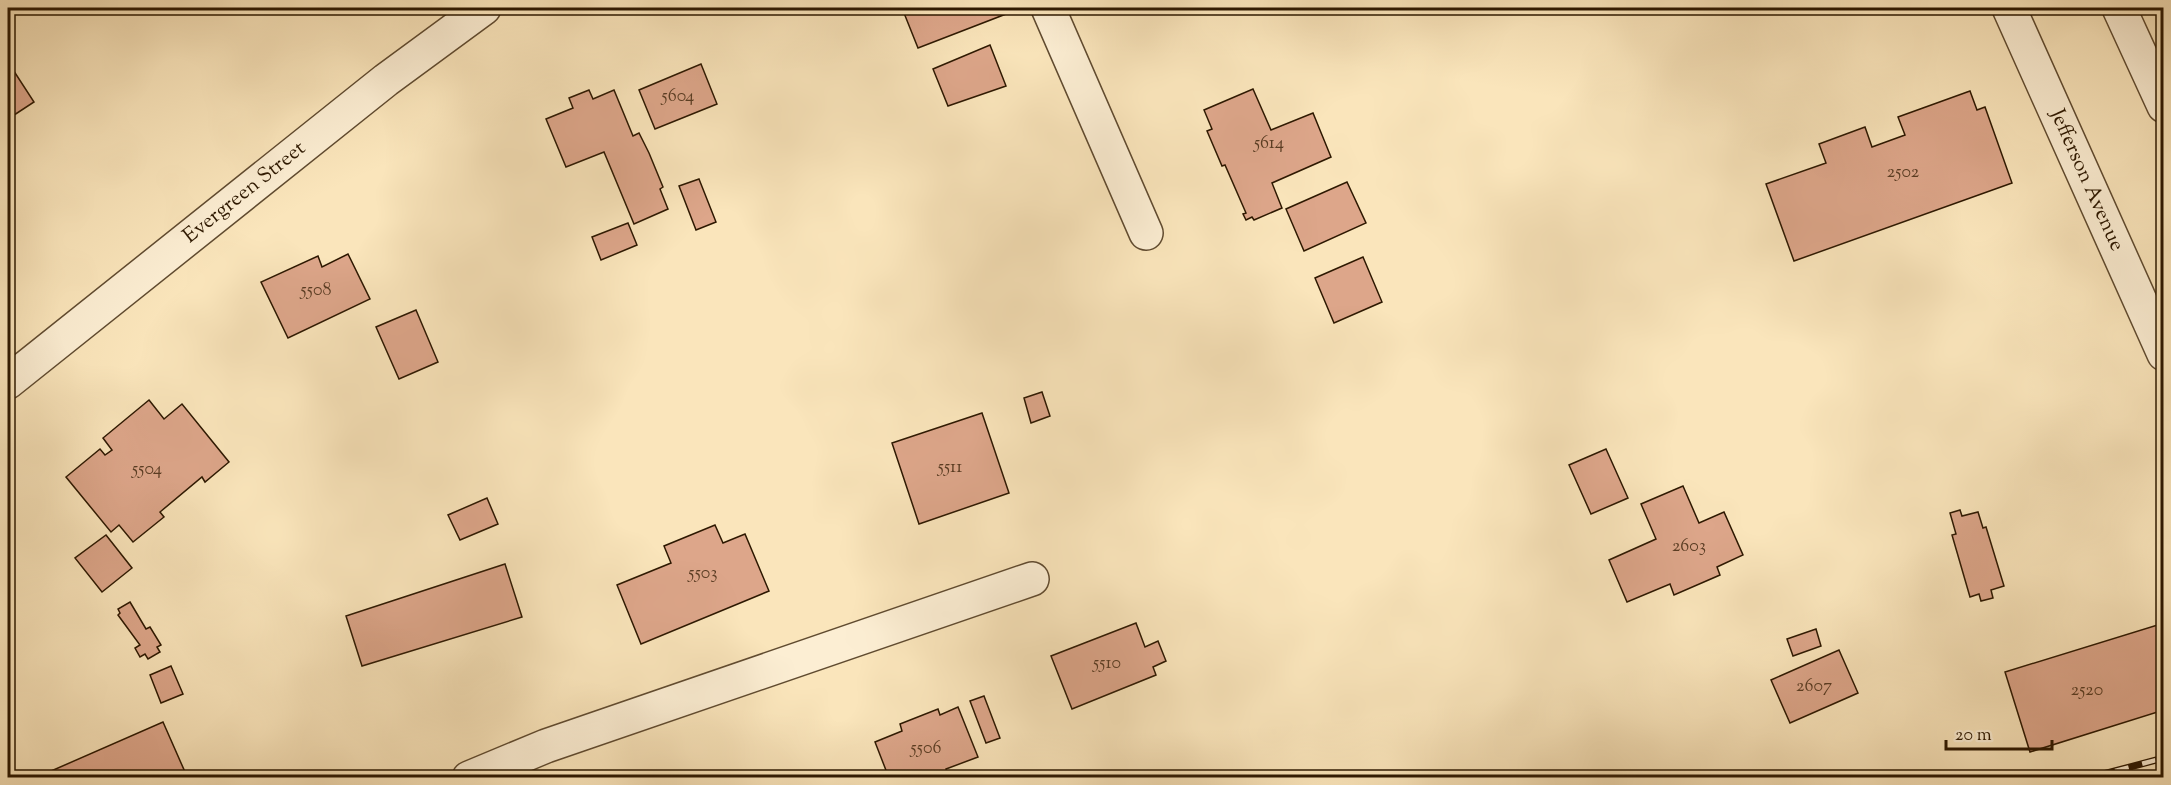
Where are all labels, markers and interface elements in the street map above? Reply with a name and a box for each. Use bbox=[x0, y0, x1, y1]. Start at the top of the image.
house number: 5604 bbox=[661, 84, 694, 110]
street label: Jefferson Avenue bbox=[2041, 104, 2131, 256]
house number: 5614 bbox=[1253, 131, 1284, 157]
street label: Evergreen Street bbox=[177, 134, 313, 251]
house number: 2502 bbox=[1887, 160, 1920, 186]
house number: 5508 bbox=[300, 278, 332, 304]
house number: 5511 bbox=[937, 455, 962, 481]
house number: 5504 bbox=[131, 457, 162, 483]
house number: 2603 bbox=[1672, 534, 1706, 560]
house number: 5503 bbox=[687, 561, 718, 587]
house number: 5510 bbox=[1092, 651, 1121, 677]
house number: 2607 bbox=[1796, 674, 1832, 700]
house number: 2520 bbox=[2071, 678, 2103, 704]
scale bar bbox=[1946, 713, 2052, 751]
text: 20 m bbox=[1955, 723, 1992, 749]
house number: 5506 bbox=[910, 736, 942, 762]

